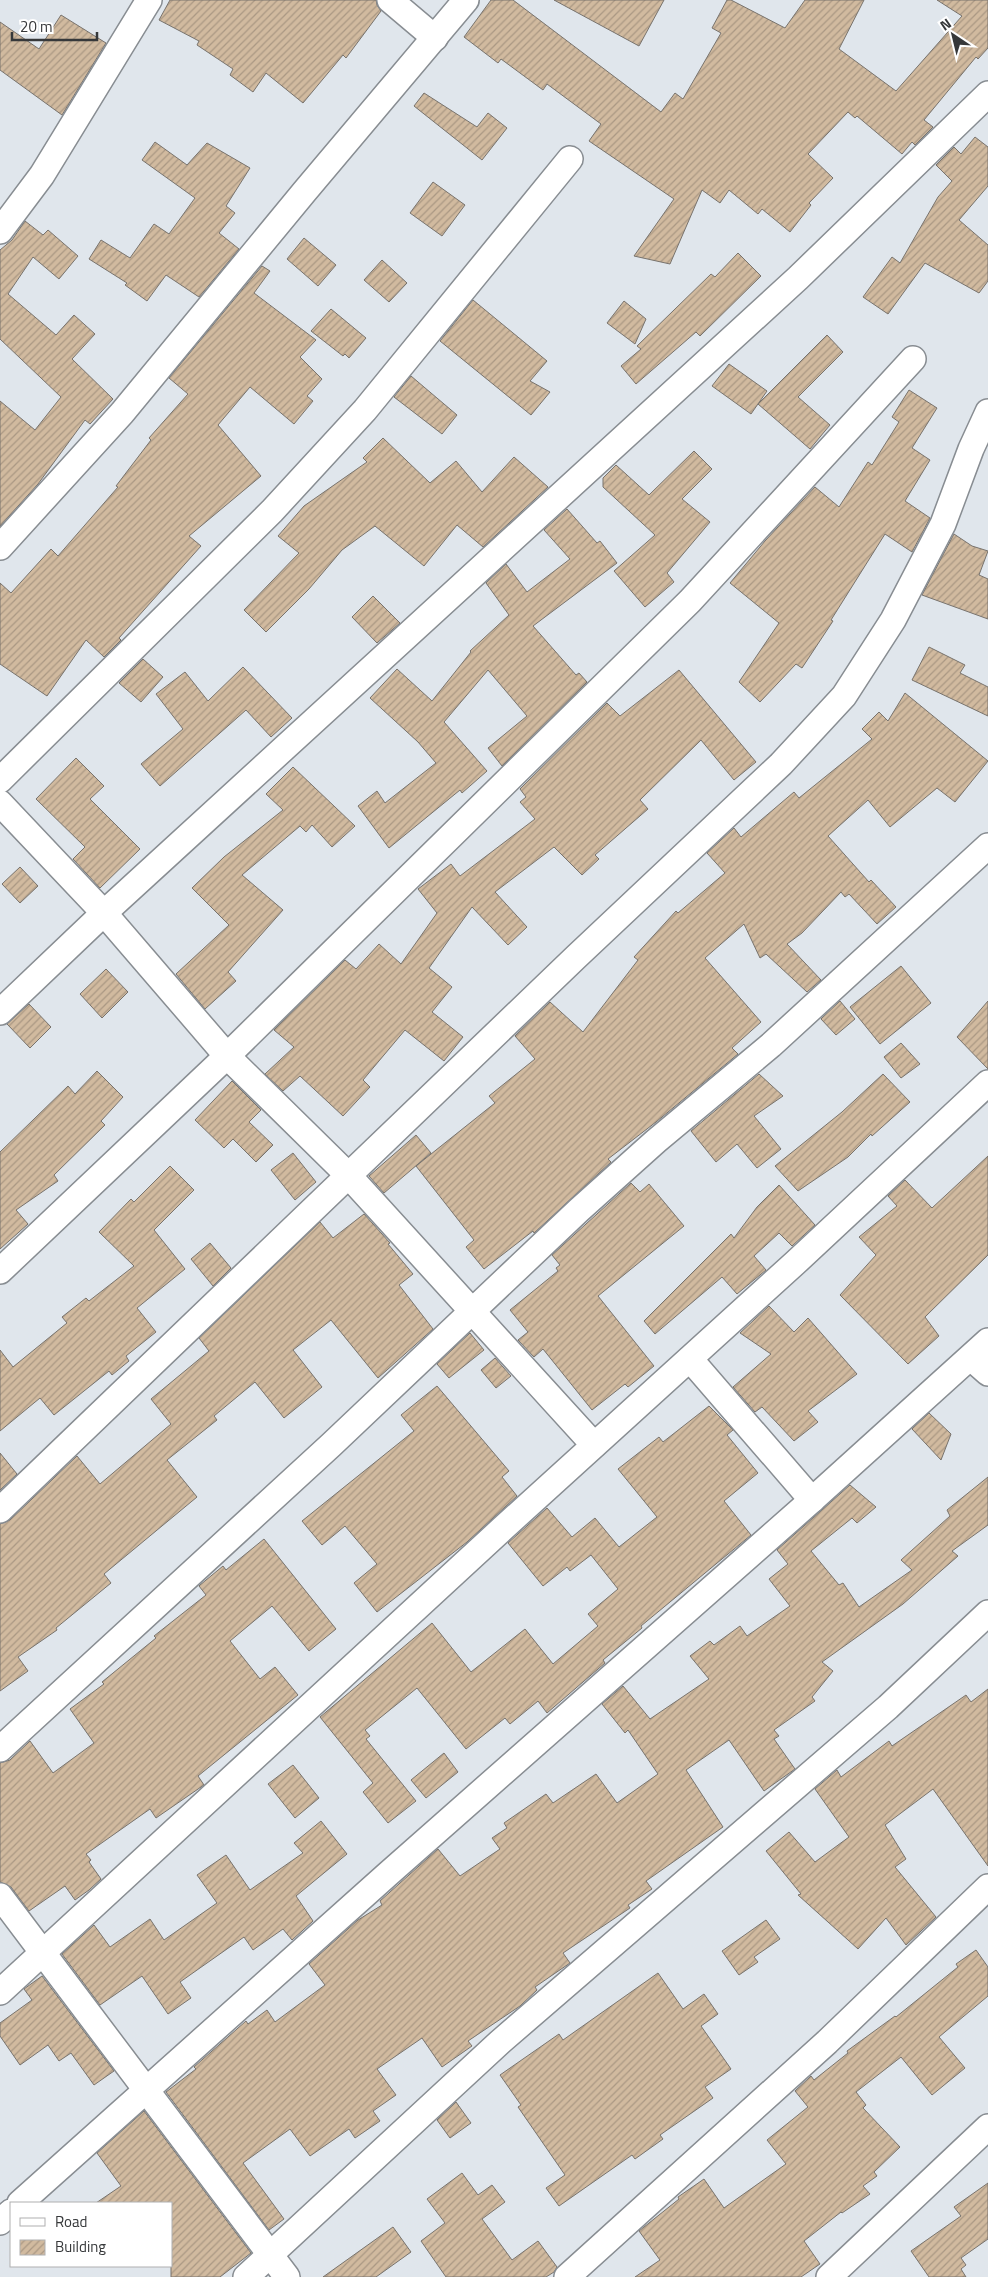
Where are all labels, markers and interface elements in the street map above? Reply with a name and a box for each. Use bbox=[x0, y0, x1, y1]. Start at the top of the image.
scale bar bbox=[12, 10, 98, 42]
north arrow bbox=[928, 10, 978, 60]
text: N bbox=[935, 13, 955, 35]
text: 20 m bbox=[20, 15, 53, 38]
legend bbox=[10, 2202, 172, 2267]
text: Road bbox=[55, 2210, 87, 2233]
text: Building bbox=[55, 2235, 106, 2258]

